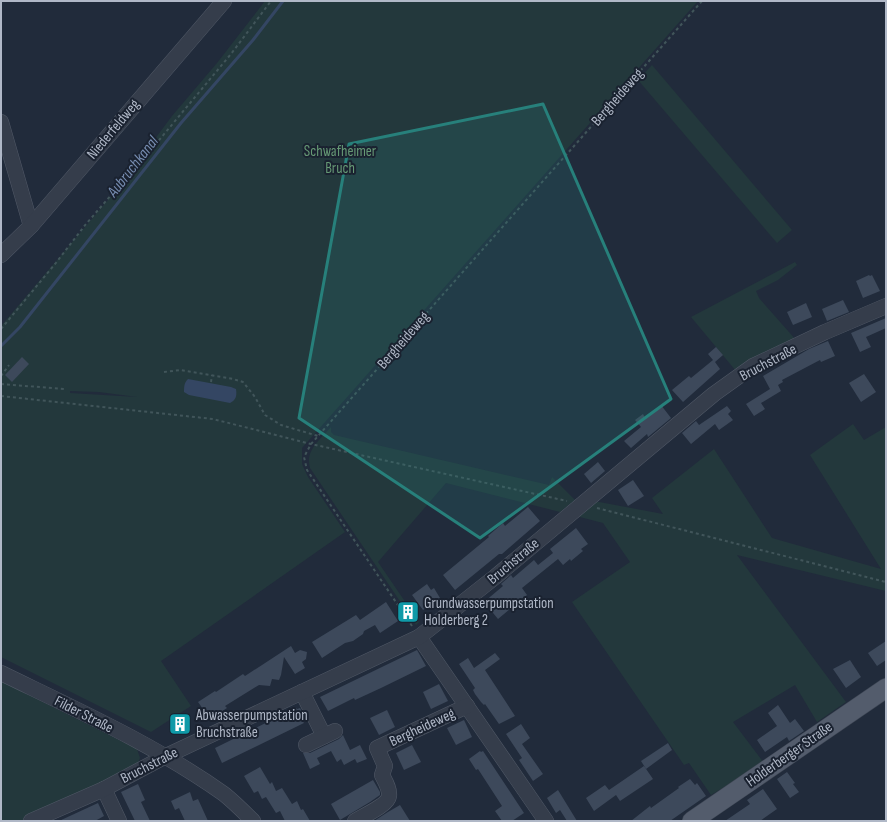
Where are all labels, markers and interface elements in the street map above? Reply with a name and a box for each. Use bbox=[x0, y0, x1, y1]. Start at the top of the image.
street label: Bergheideweg bbox=[587, 65, 648, 130]
street label: Niederfeldweg bbox=[83, 95, 144, 163]
water label: Aubruchkanal bbox=[103, 132, 164, 202]
park label: Schwafheimer Bruch bbox=[304, 142, 377, 178]
street label: Bergheideweg bbox=[373, 308, 434, 373]
street label: Bruchstraße bbox=[736, 340, 800, 385]
street label: Bruchstraße bbox=[484, 534, 543, 589]
place label: Grundwasserpumpstation Holderberg 2 bbox=[424, 594, 554, 630]
building icon: Grundwasserpumpstation Holderberg 2 bbox=[395, 599, 421, 625]
street label: Filder Straße bbox=[51, 692, 116, 737]
street label: Bergheideweg bbox=[386, 704, 458, 751]
place label: Abwasserpumpstation Bruchstraße bbox=[195, 706, 308, 742]
building icon: Abwasserpumpstation Bruchstraße bbox=[167, 711, 193, 737]
street label: Holderberger Straße bbox=[742, 718, 836, 791]
street label: Bruchstraße bbox=[117, 743, 181, 788]

